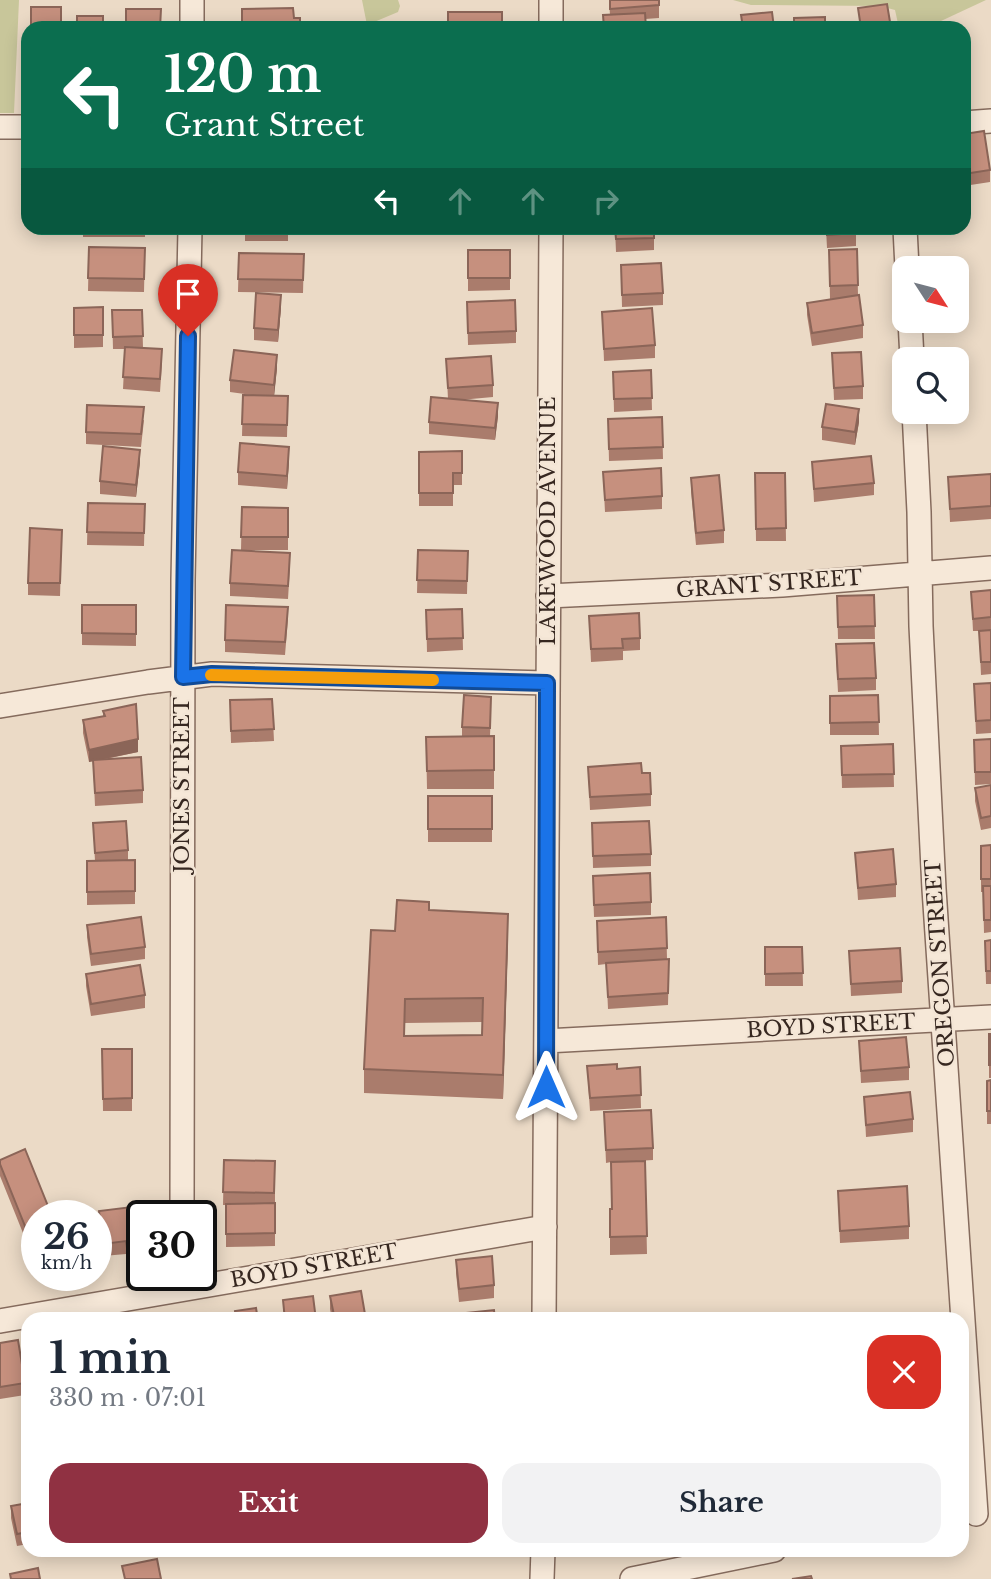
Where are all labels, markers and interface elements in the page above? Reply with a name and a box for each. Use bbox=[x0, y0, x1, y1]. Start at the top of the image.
text: 120 m bbox=[164, 44, 322, 105]
icon: left bbox=[49, 49, 140, 140]
text: Grant Street bbox=[164, 105, 364, 145]
icon: left bbox=[368, 182, 406, 220]
icon: ahead bbox=[441, 182, 479, 220]
icon: ahead bbox=[514, 182, 552, 220]
icon: right bbox=[587, 182, 625, 220]
north arrow bbox=[892, 256, 970, 332]
map controls bbox=[892, 256, 969, 424]
pin bbox=[158, 264, 218, 336]
icon: arrive bbox=[169, 275, 207, 313]
button: search bbox=[892, 347, 969, 424]
street label: LAKEWOOD AVENUE bbox=[535, 397, 561, 645]
street label: GRANT STREET bbox=[675, 565, 863, 603]
street label: JONES STREET bbox=[169, 697, 195, 876]
street label: OREGON STREET bbox=[920, 858, 960, 1068]
street label: BOYD STREET bbox=[746, 1009, 916, 1043]
position arrow bbox=[509, 1050, 583, 1124]
speed limit sign: 30 bbox=[126, 1200, 217, 1291]
text: 26 bbox=[43, 1215, 90, 1258]
street label: BOYD STREET bbox=[228, 1238, 400, 1294]
text: km/h bbox=[41, 1252, 92, 1274]
text: 1 min bbox=[49, 1332, 171, 1384]
button: close bbox=[867, 1335, 941, 1409]
text: 330 m · 07:01 bbox=[49, 1384, 206, 1412]
button: Exit bbox=[49, 1463, 488, 1543]
button: Share bbox=[502, 1463, 941, 1543]

